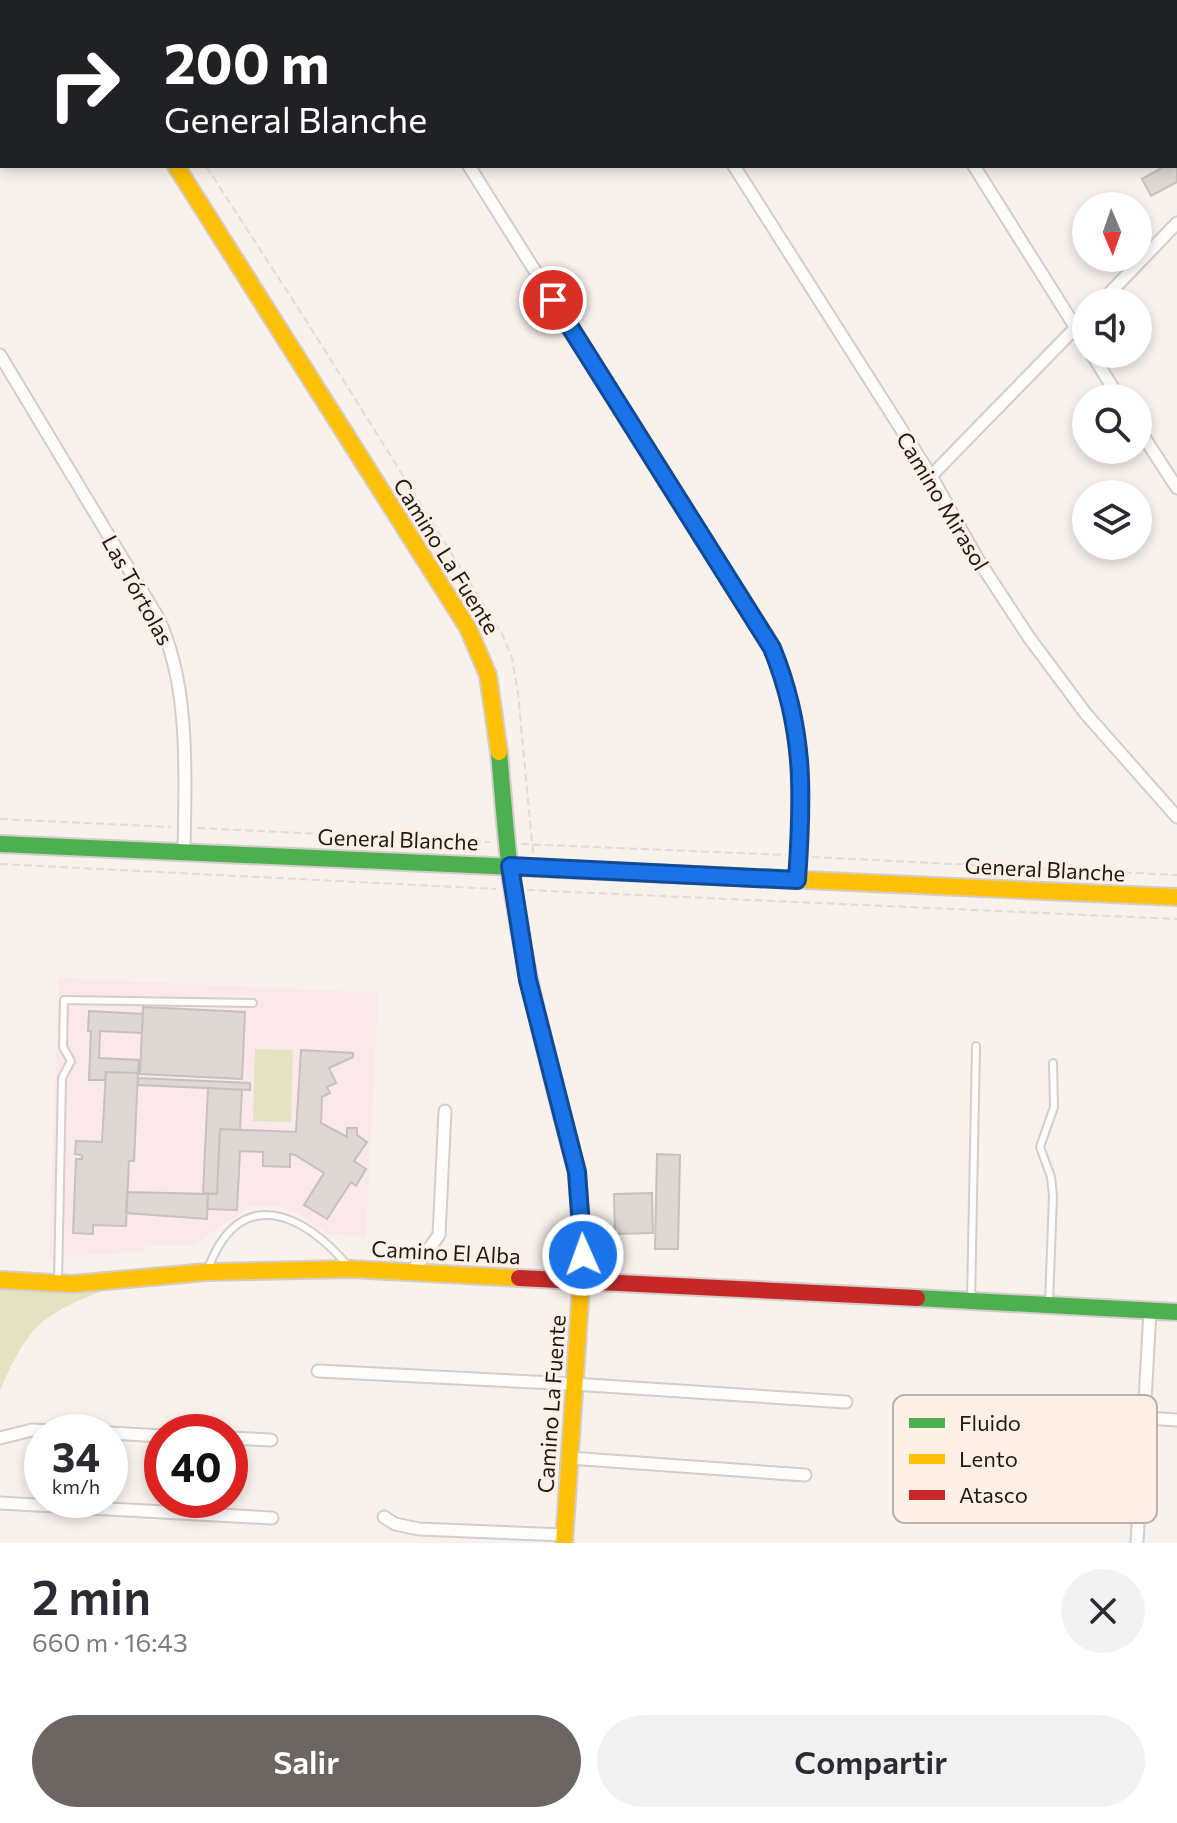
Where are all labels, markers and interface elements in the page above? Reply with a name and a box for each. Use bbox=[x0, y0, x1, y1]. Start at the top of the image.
text: 200 m bbox=[164, 27, 330, 96]
icon: right bbox=[32, 32, 136, 136]
text: General Blanche bbox=[164, 96, 427, 140]
north arrow bbox=[1072, 192, 1152, 272]
map controls bbox=[1072, 192, 1152, 560]
pin bbox=[519, 266, 587, 334]
icon: arrive bbox=[531, 278, 575, 322]
button: sound bbox=[1072, 288, 1152, 368]
button: search bbox=[1072, 384, 1152, 464]
street label: Camino Mirasol bbox=[891, 427, 995, 575]
street label: Camino La Fuente bbox=[388, 473, 506, 639]
button: layers bbox=[1072, 480, 1152, 560]
street label: Las Tórtolas bbox=[97, 530, 179, 650]
street label: General Blanche bbox=[317, 823, 479, 855]
street label: General Blanche bbox=[964, 851, 1126, 887]
position arrow bbox=[541, 1213, 625, 1297]
street label: Camino El Alba bbox=[371, 1235, 521, 1269]
street label: Camino La Fuente bbox=[531, 1314, 571, 1494]
legend bbox=[893, 1395, 1157, 1523]
text: Fluido bbox=[959, 1409, 1021, 1436]
speed limit sign: 40 bbox=[144, 1414, 248, 1518]
text: 34 bbox=[52, 1431, 100, 1480]
text: Lento bbox=[959, 1445, 1018, 1472]
text: km/h bbox=[52, 1474, 100, 1498]
text: Atasco bbox=[959, 1481, 1028, 1508]
text: 2 min bbox=[32, 1566, 151, 1625]
button: close bbox=[1061, 1569, 1145, 1653]
text: 660 m · 16:43 bbox=[32, 1626, 188, 1657]
button: Salir bbox=[32, 1715, 581, 1807]
button: Compartir bbox=[597, 1715, 1145, 1807]

